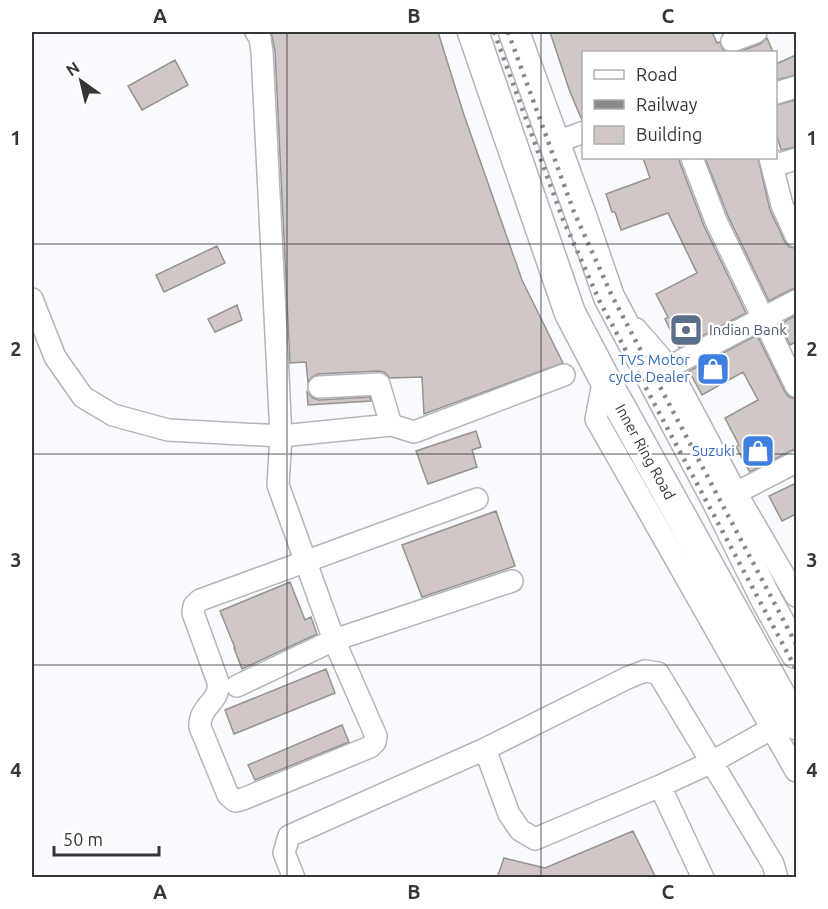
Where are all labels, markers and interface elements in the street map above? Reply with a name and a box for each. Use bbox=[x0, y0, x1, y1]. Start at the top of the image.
text: A bbox=[153, 4, 167, 27]
text: B bbox=[407, 4, 421, 27]
text: C bbox=[662, 4, 675, 27]
north arrow bbox=[51, 51, 111, 111]
legend bbox=[582, 51, 777, 159]
text: N bbox=[63, 58, 83, 79]
text: Road bbox=[636, 64, 678, 84]
text: Railway bbox=[636, 94, 698, 114]
text: Building bbox=[636, 124, 702, 144]
text: 1 bbox=[10, 126, 22, 149]
text: 1 bbox=[806, 126, 818, 149]
bank icon: Indian Bank bbox=[668, 312, 704, 348]
place label: Indian Bank bbox=[709, 321, 787, 338]
text: 2 bbox=[10, 337, 22, 360]
text: 2 bbox=[806, 337, 818, 360]
place label: TVS Motor cycle Dealer bbox=[609, 351, 690, 385]
shop icon: TVS Motor cycle Dealer bbox=[695, 351, 731, 387]
street label: Inner Ring Road bbox=[612, 401, 679, 502]
shop icon: Suzuki bbox=[740, 433, 776, 469]
place label: Suzuki bbox=[692, 442, 735, 459]
text: 3 bbox=[10, 548, 22, 571]
text: 3 bbox=[806, 548, 818, 571]
text: 4 bbox=[10, 758, 22, 781]
text: 4 bbox=[806, 758, 818, 781]
scale bar bbox=[54, 819, 159, 857]
text: 50 m bbox=[63, 829, 103, 849]
text: A bbox=[153, 880, 167, 903]
text: B bbox=[407, 880, 421, 903]
text: C bbox=[662, 880, 675, 903]

